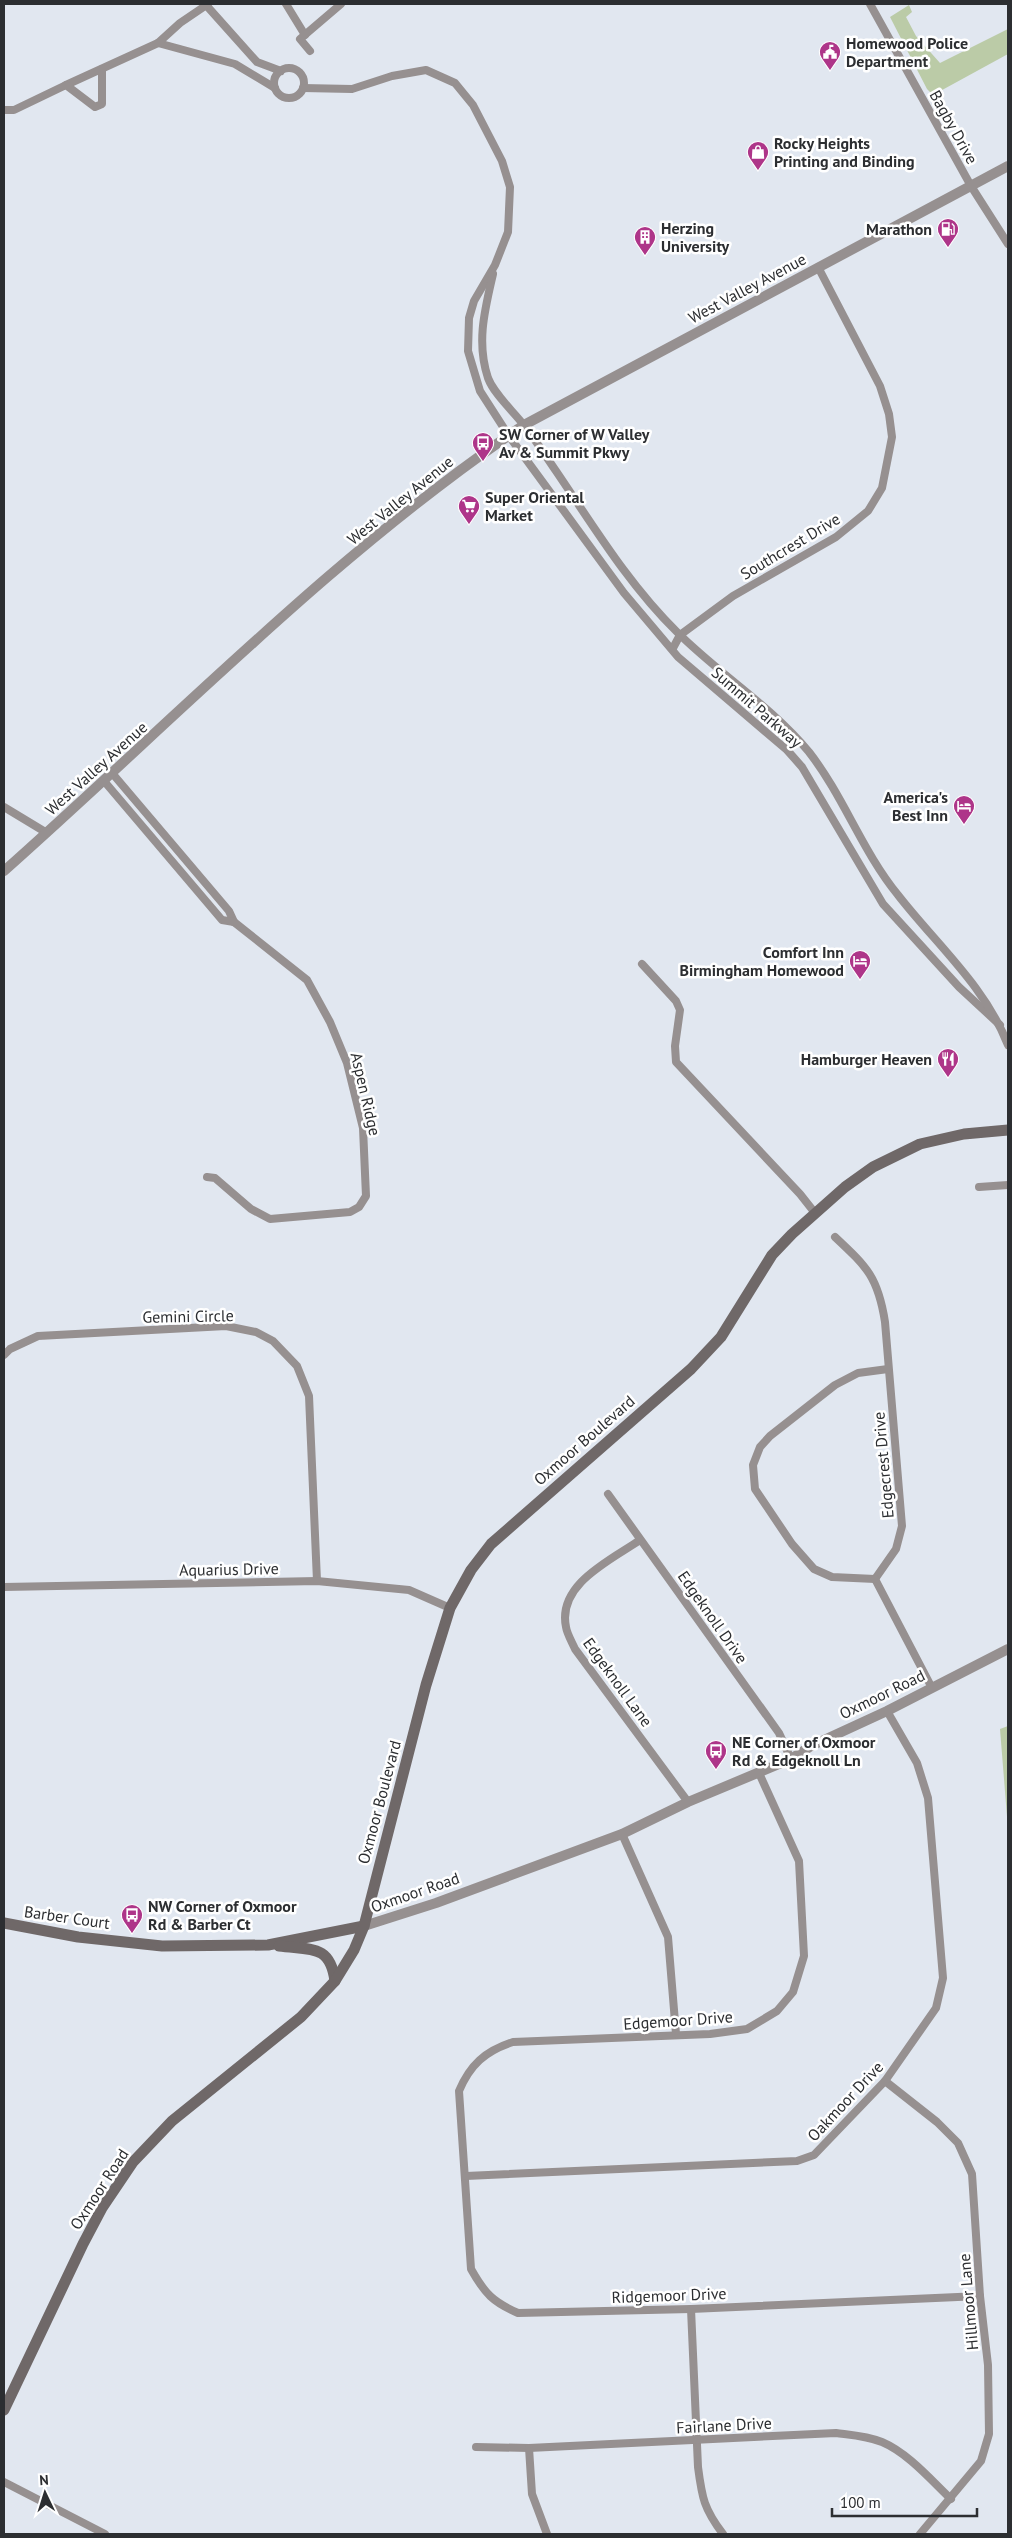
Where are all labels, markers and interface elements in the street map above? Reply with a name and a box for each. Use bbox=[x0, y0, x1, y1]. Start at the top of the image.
place label: Homewood Police Department bbox=[846, 33, 968, 71]
public building icon: Homewood Police Department bbox=[818, 40, 842, 71]
street label: Bagby Drive bbox=[926, 87, 982, 167]
place label: Rocky Heights Printing and Binding bbox=[774, 133, 915, 171]
shop icon: Rocky Heights Printing and Binding bbox=[746, 140, 770, 171]
fuel station icon: Marathon bbox=[936, 217, 960, 248]
place label: Herzing University bbox=[661, 218, 730, 256]
place label: Marathon bbox=[866, 219, 932, 239]
building icon: Herzing University bbox=[633, 225, 657, 256]
street label: West Valley Avenue bbox=[685, 249, 809, 327]
place label: SW Corner of W Valley Av & Summit Pkwy bbox=[499, 424, 650, 462]
bus stop icon: SW Corner of W Valley Av & Summit Pkwy bbox=[471, 431, 495, 462]
street label: West Valley Avenue bbox=[343, 451, 457, 549]
place label: Super Oriental Market bbox=[485, 487, 584, 525]
supermarket icon: Super Oriental Market bbox=[457, 494, 481, 525]
street label: Southcrest Drive bbox=[736, 508, 844, 584]
street label: Summit Parkway bbox=[708, 662, 807, 752]
street label: West Valley Avenue bbox=[41, 717, 151, 819]
place label: America's Best Inn bbox=[884, 787, 948, 825]
hotel icon: America's Best Inn bbox=[952, 794, 976, 825]
place label: Comfort Inn Birmingham Homewood bbox=[679, 942, 844, 980]
hotel icon: Comfort Inn Birmingham Homewood bbox=[848, 949, 872, 980]
restaurant icon: Hamburger Heaven bbox=[936, 1047, 960, 1078]
place label: Hamburger Heaven bbox=[801, 1049, 932, 1069]
street label: Aspen Ridge bbox=[347, 1050, 385, 1138]
street label: Gemini Circle bbox=[142, 1305, 234, 1327]
street label: Oxmoor Boulevard bbox=[529, 1391, 639, 1489]
street label: Edgecrest Drive bbox=[868, 1411, 898, 1519]
street label: Aquarius Drive bbox=[179, 1558, 279, 1580]
street label: Edgeknoll Drive bbox=[674, 1567, 752, 1667]
street label: Edgeknoll Lane bbox=[579, 1634, 657, 1730]
street label: Oxmoor Road bbox=[836, 1665, 928, 1723]
place label: NE Corner of Oxmoor Rd & Edgeknoll Ln bbox=[732, 1732, 876, 1770]
street label: Oxmoor Boulevard bbox=[353, 1738, 405, 1866]
bus stop icon: NE Corner of Oxmoor Rd & Edgeknoll Ln bbox=[704, 1739, 728, 1770]
street label: Oxmoor Road bbox=[368, 1867, 462, 1917]
place label: NW Corner of Oxmoor Rd & Barber Ct bbox=[148, 1896, 297, 1934]
street label: Barber Court bbox=[23, 1901, 112, 1933]
bus stop icon: NW Corner of Oxmoor Rd & Barber Ct bbox=[120, 1903, 144, 1934]
street label: Edgemoor Drive bbox=[623, 2006, 733, 2034]
street label: Oakmoor Drive bbox=[803, 2057, 887, 2145]
street label: Oxmoor Road bbox=[65, 2145, 133, 2233]
street label: Hillmoor Lane bbox=[954, 2253, 982, 2351]
street label: Ridgemoor Drive bbox=[611, 2283, 727, 2307]
street label: Fairlane Drive bbox=[676, 2413, 772, 2437]
north arrow bbox=[20, 2468, 70, 2518]
text: N bbox=[39, 2471, 49, 2489]
scale bar bbox=[832, 2486, 977, 2518]
text: 100 m bbox=[840, 2493, 881, 2512]

